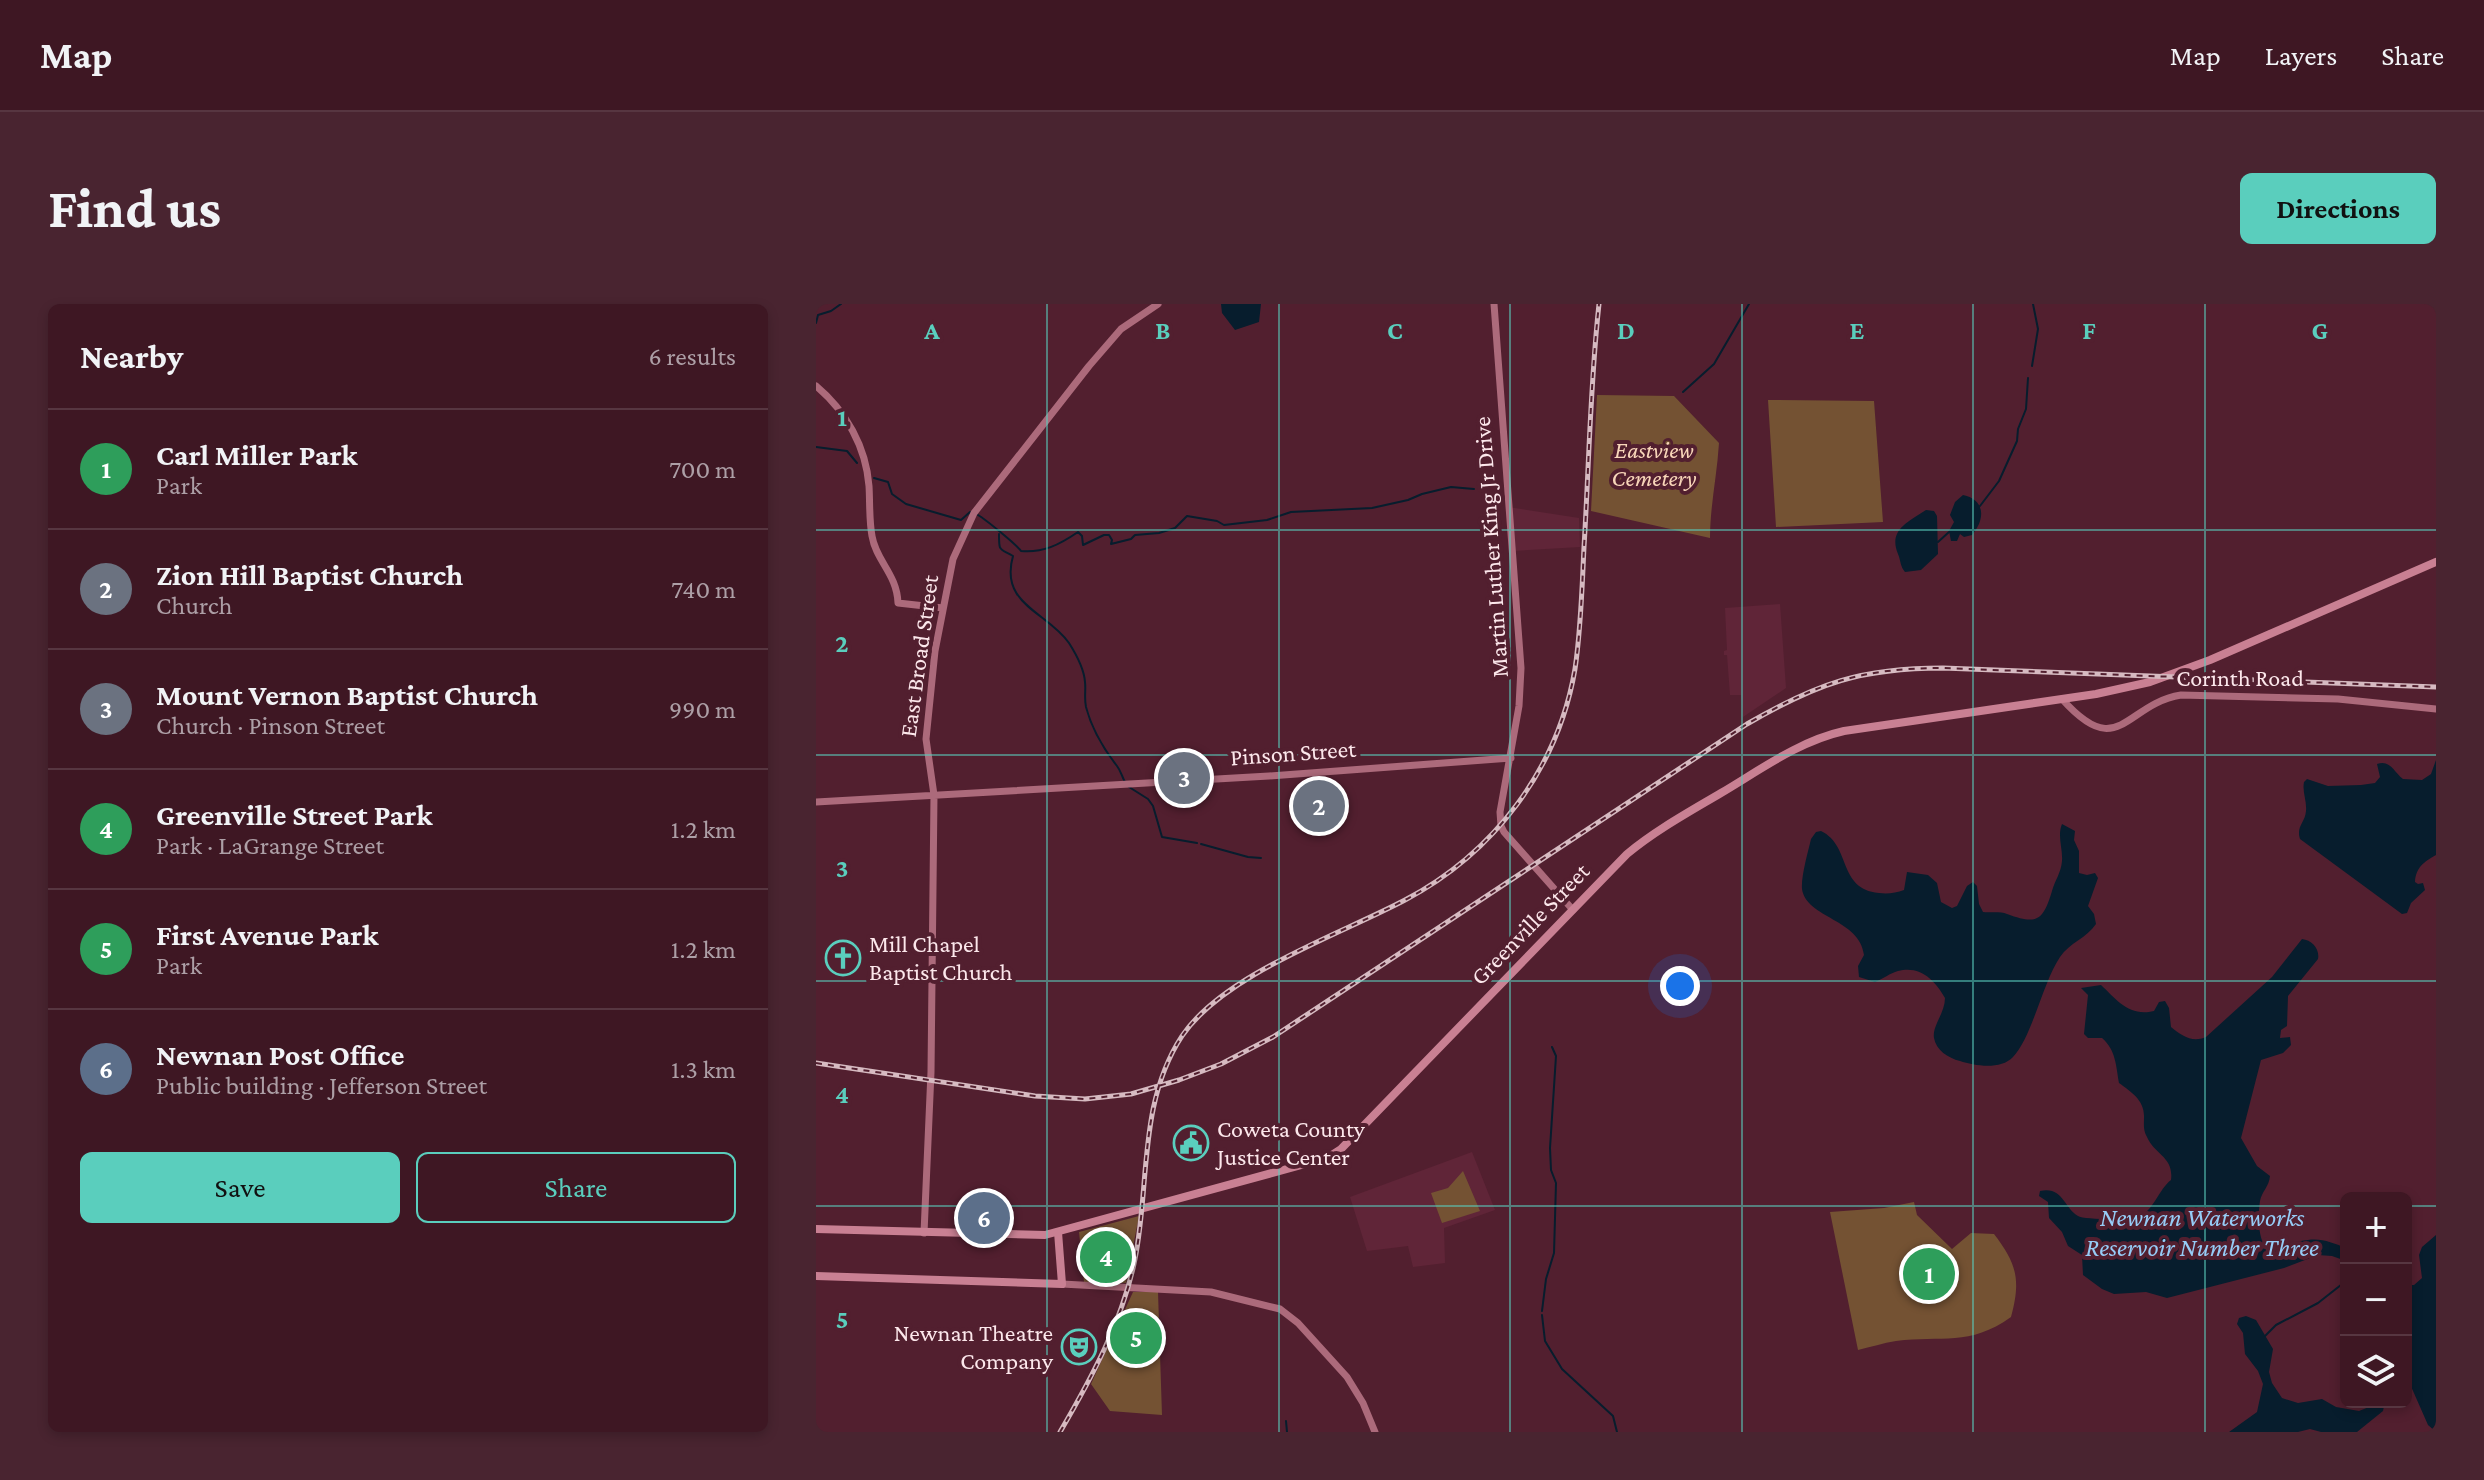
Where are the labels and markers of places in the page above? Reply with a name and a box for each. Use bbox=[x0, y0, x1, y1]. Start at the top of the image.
pin: 3 bbox=[1158, 748, 1210, 808]
pin: 2 bbox=[1293, 776, 1345, 836]
place label: Mill Chapel Baptist Church bbox=[869, 930, 1013, 985]
church icon: Mill Chapel Baptist Church bbox=[824, 939, 862, 977]
place label: Coweta County Justice Center bbox=[1215, 1115, 1366, 1170]
public building icon: Coweta County Justice Center bbox=[1172, 1124, 1210, 1162]
pin: 6 bbox=[958, 1188, 1010, 1248]
pin: 4 bbox=[1080, 1227, 1132, 1287]
pin: 1 bbox=[1903, 1244, 1955, 1304]
pin: 5 bbox=[1110, 1308, 1162, 1368]
place label: Newnan Theatre Company bbox=[894, 1319, 1054, 1374]
theatre icon: Newnan Theatre Company bbox=[1060, 1328, 1098, 1366]

